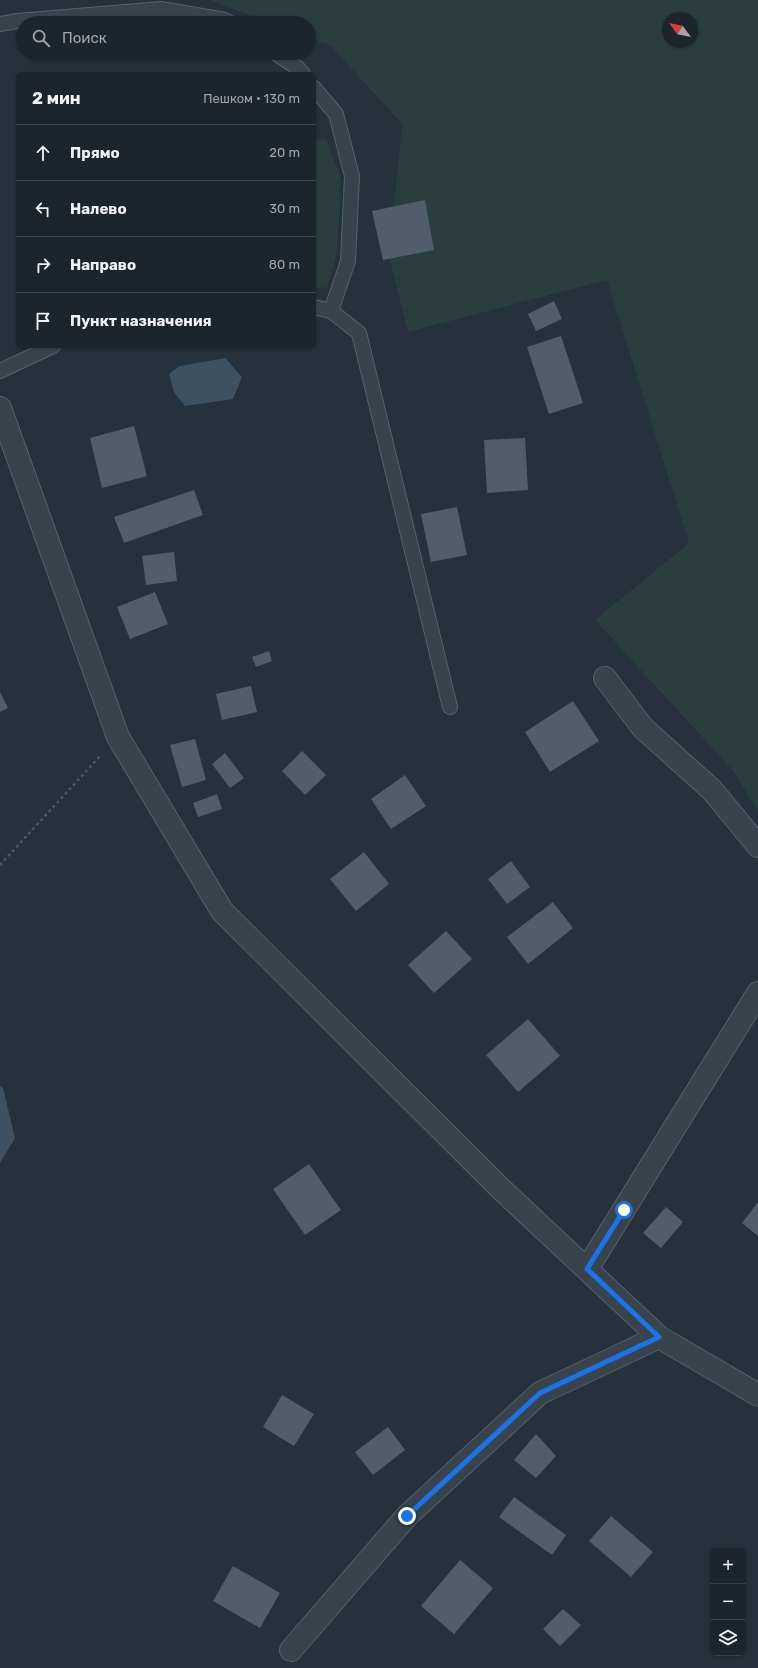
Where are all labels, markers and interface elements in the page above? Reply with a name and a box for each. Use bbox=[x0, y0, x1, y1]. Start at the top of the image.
north arrow bbox=[662, 12, 698, 48]
search box bbox=[16, 16, 316, 60]
icon: search bbox=[30, 27, 52, 49]
text: Поиск bbox=[62, 29, 107, 47]
text: 2 мин bbox=[32, 88, 81, 108]
text: Пешком · 130 m bbox=[203, 91, 300, 106]
icon: ahead bbox=[32, 142, 54, 164]
text: Прямо bbox=[70, 144, 120, 162]
text: 20 m bbox=[269, 145, 300, 160]
icon: left bbox=[32, 198, 54, 220]
text: Налево bbox=[70, 200, 127, 218]
text: 30 m bbox=[269, 201, 300, 216]
icon: right bbox=[32, 254, 54, 276]
text: Направо bbox=[70, 256, 136, 274]
text: 80 m bbox=[269, 257, 300, 272]
icon: arrive bbox=[32, 310, 54, 332]
text: Пункт назначения bbox=[70, 312, 212, 330]
route start bbox=[615, 1201, 633, 1219]
route end bbox=[398, 1507, 416, 1525]
map controls bbox=[710, 1548, 746, 1656]
button: + bbox=[710, 1548, 746, 1584]
button: − bbox=[710, 1584, 746, 1620]
button: layers bbox=[710, 1620, 746, 1656]

